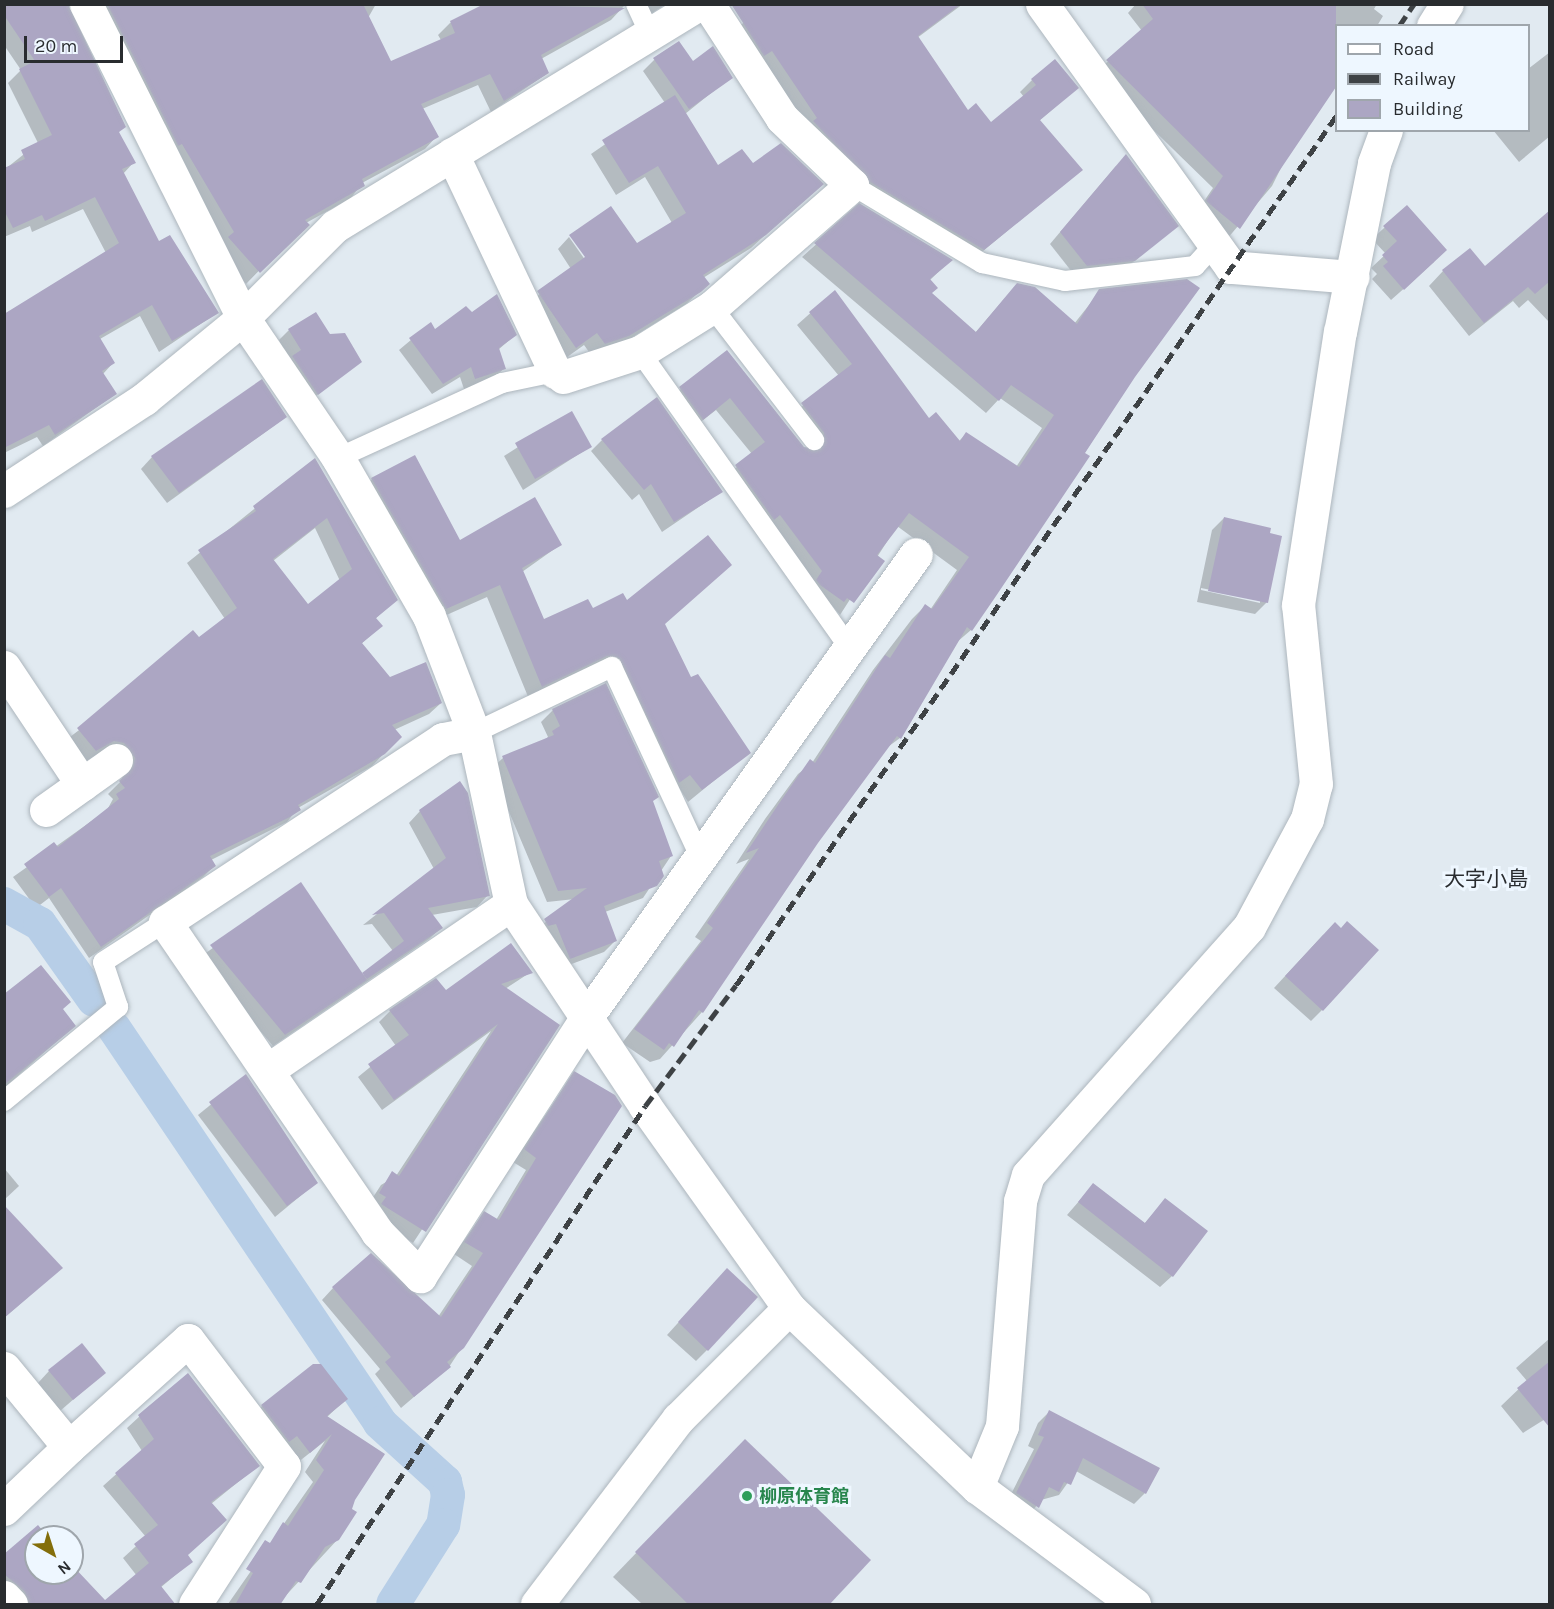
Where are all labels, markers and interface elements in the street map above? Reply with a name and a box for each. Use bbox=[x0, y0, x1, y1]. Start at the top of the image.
scale bar bbox=[27, 24, 126, 62]
legend bbox=[1335, 24, 1530, 132]
text: 20 m bbox=[35, 35, 77, 57]
text: Road bbox=[1393, 38, 1434, 60]
text: Railway bbox=[1393, 68, 1456, 90]
text: Building bbox=[1393, 98, 1463, 120]
district label: 大字小島 bbox=[1444, 866, 1528, 892]
place label: 柳原体育館 bbox=[759, 1485, 849, 1507]
marker: 柳原体育館 bbox=[740, 1489, 754, 1503]
north arrow bbox=[24, 1525, 84, 1585]
text: N bbox=[54, 1557, 75, 1579]

